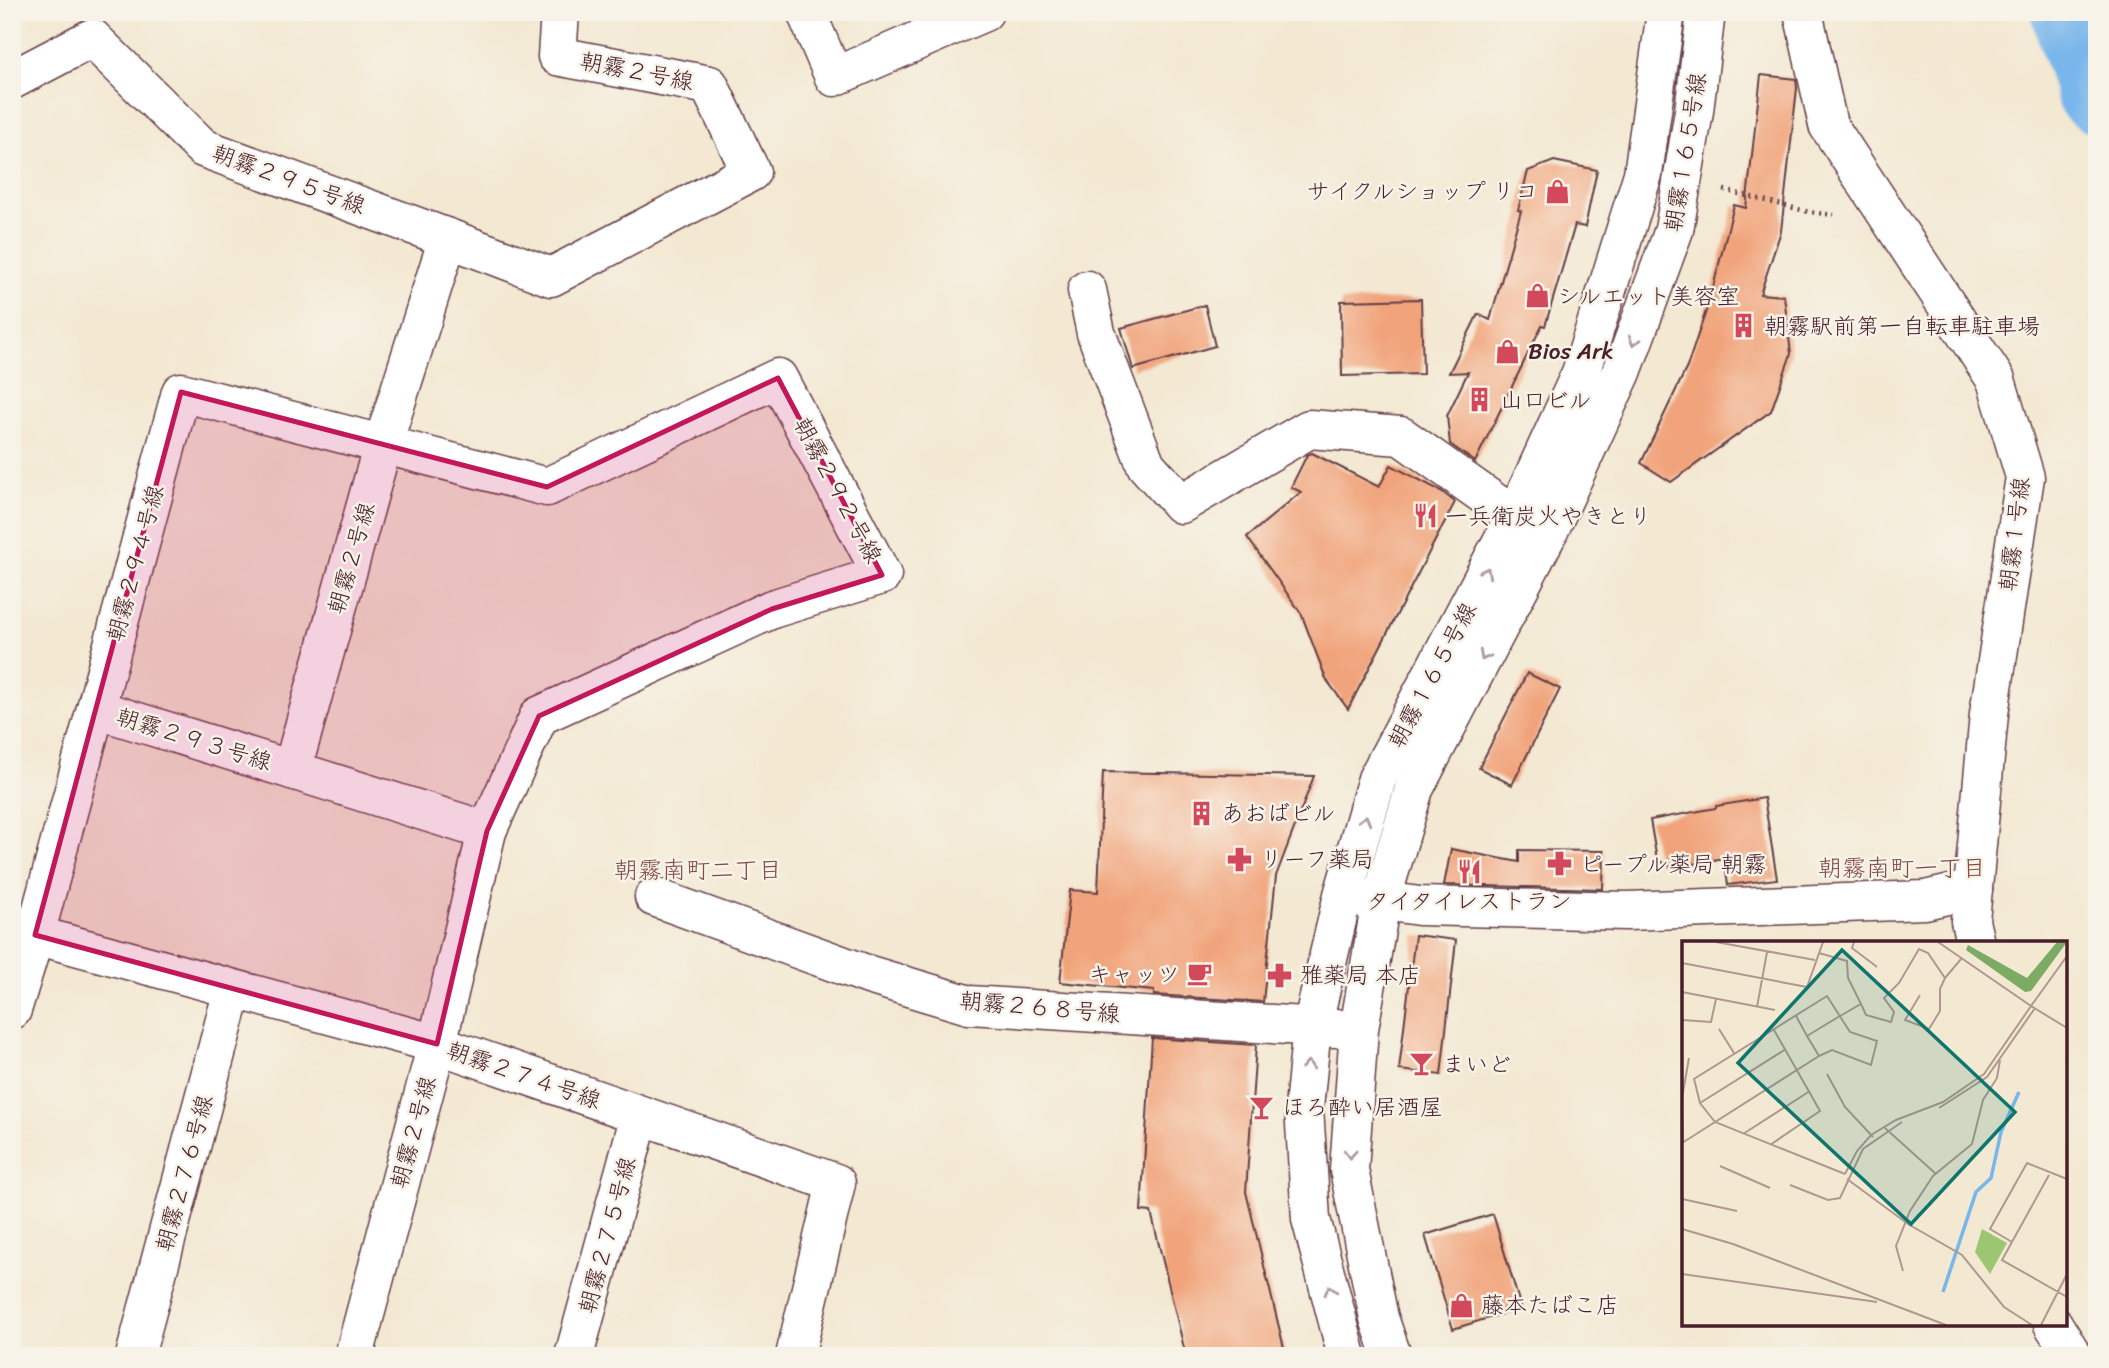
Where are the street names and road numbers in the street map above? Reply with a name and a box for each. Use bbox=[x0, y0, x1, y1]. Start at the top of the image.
street label: 朝霧２号線 bbox=[577, 40, 697, 103]
street label: 朝霧１６５号線 bbox=[1653, 69, 1718, 235]
street label: 朝霧２９５号線 bbox=[206, 133, 371, 226]
street label: 朝霧２９２号線 bbox=[782, 410, 893, 571]
street label: 朝霧１号線 bbox=[1987, 474, 2042, 594]
street label: 朝霧２９４号線 bbox=[95, 480, 176, 646]
street label: 朝霧２号線 bbox=[316, 497, 387, 619]
street label: 朝霧１６５号線 bbox=[1377, 595, 1488, 756]
street label: 朝霧２９３号線 bbox=[111, 696, 277, 783]
street label: 朝霧２６８号線 bbox=[958, 980, 1122, 1035]
street label: 朝霧２７４号線 bbox=[441, 1030, 607, 1121]
street label: 朝霧２号線 bbox=[379, 1071, 448, 1193]
street label: 朝霧２７６号線 bbox=[144, 1090, 225, 1256]
street label: 朝霧２７５号線 bbox=[567, 1152, 648, 1318]

